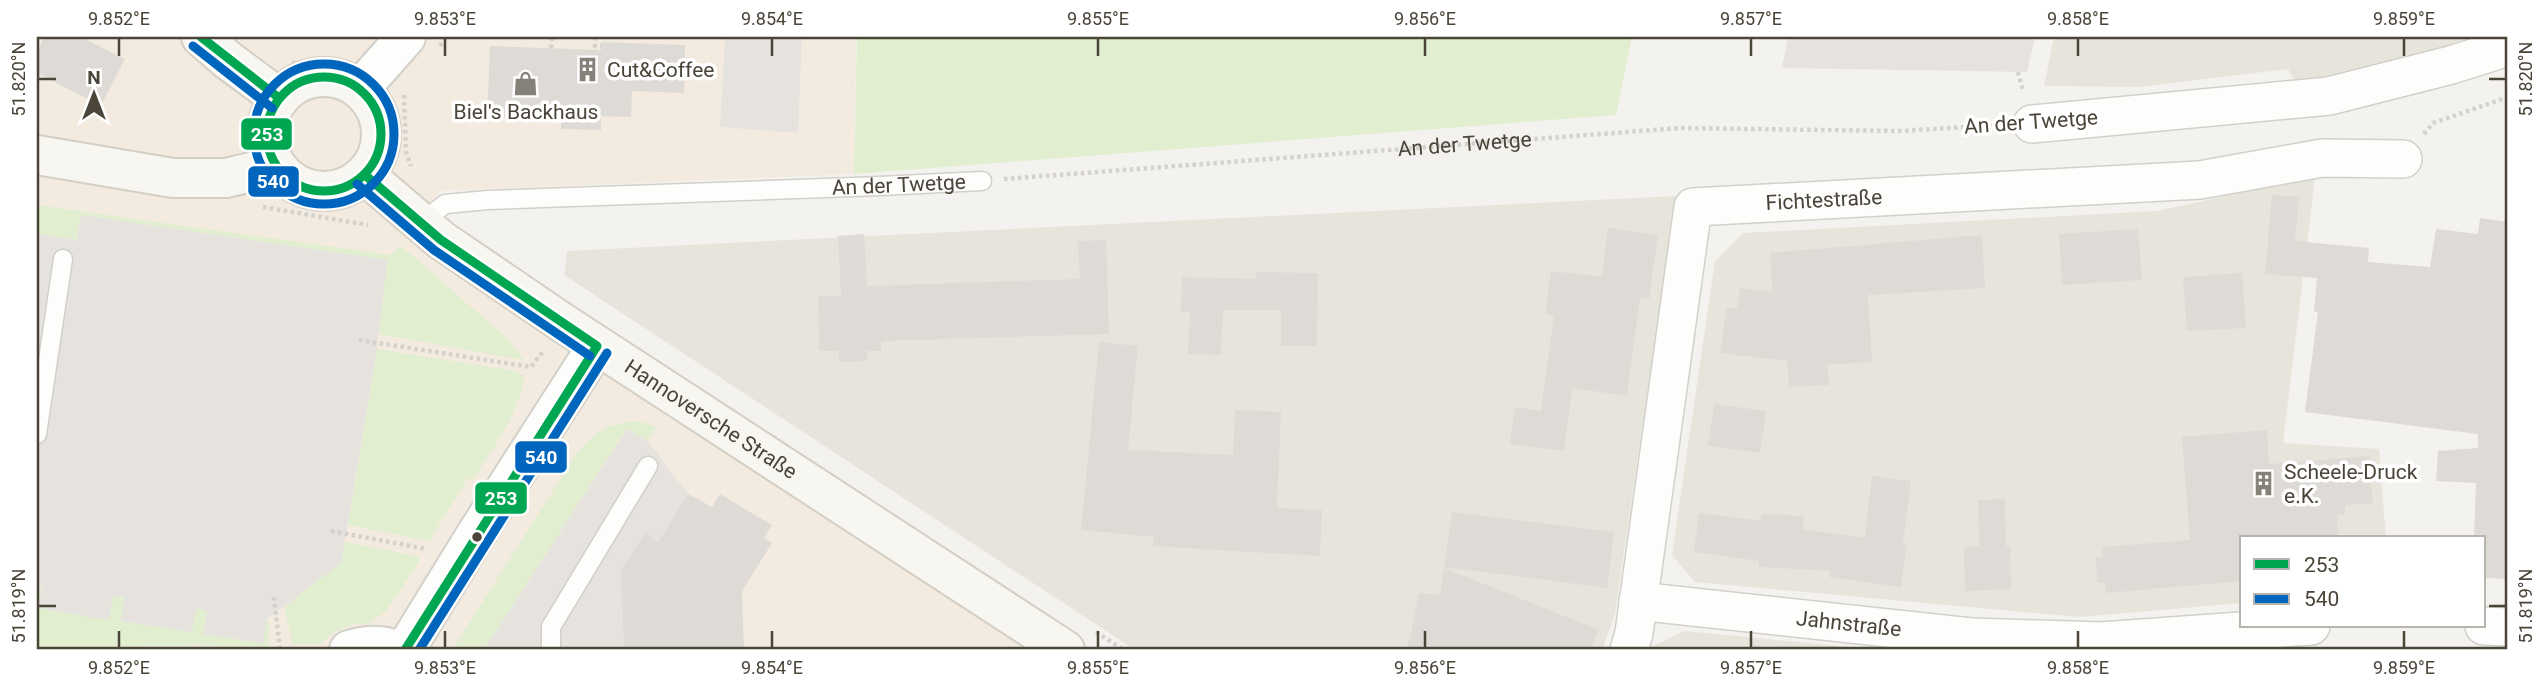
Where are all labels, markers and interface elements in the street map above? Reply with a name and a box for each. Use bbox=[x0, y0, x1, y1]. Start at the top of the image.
text: 9.852°E bbox=[88, 8, 150, 29]
text: 9.853°E bbox=[414, 8, 476, 29]
text: 9.854°E bbox=[741, 8, 803, 29]
text: 9.855°E bbox=[1067, 8, 1129, 29]
text: 9.856°E bbox=[1394, 8, 1456, 29]
text: 9.857°E bbox=[1720, 8, 1782, 29]
text: 9.858°E bbox=[2047, 8, 2109, 29]
text: 9.859°E bbox=[2373, 8, 2435, 29]
text: 51.820°N bbox=[8, 42, 29, 116]
text: 51.820°N bbox=[2515, 42, 2536, 116]
building icon: Cut&Coffee bbox=[573, 56, 601, 84]
place label: Cut&Coffee bbox=[607, 58, 714, 82]
north arrow bbox=[60, 60, 130, 130]
text: N bbox=[87, 66, 101, 89]
shop icon: Biel's Backhaus bbox=[512, 69, 540, 97]
place label: Biel's Backhaus bbox=[454, 100, 598, 124]
street label: An der Twetge bbox=[1963, 105, 2099, 139]
line badge: 253 bbox=[240, 117, 293, 151]
text: 253 bbox=[251, 123, 283, 146]
street label: An der Twetge bbox=[1397, 127, 1532, 161]
line badge: 540 bbox=[247, 165, 300, 198]
text: 540 bbox=[257, 170, 289, 193]
street label: An der Twetge bbox=[831, 170, 967, 200]
street label: Fichtestraße bbox=[1765, 185, 1883, 215]
street label: Hannoversche Straße bbox=[620, 354, 801, 484]
line badge: 540 bbox=[514, 440, 568, 474]
text: 540 bbox=[525, 446, 557, 469]
place label: Scheele-Druck e.K. bbox=[2284, 460, 2418, 508]
building icon: Scheele-Druck e.K. bbox=[2250, 470, 2278, 498]
line badge: 253 bbox=[474, 481, 528, 515]
text: 253 bbox=[485, 487, 517, 510]
unlabelled marker bbox=[470, 530, 484, 544]
legend bbox=[2240, 536, 2486, 628]
text: 253 bbox=[2304, 553, 2339, 577]
text: 51.819°N bbox=[8, 569, 29, 643]
text: 51.819°N bbox=[2515, 569, 2536, 643]
text: 540 bbox=[2304, 587, 2339, 611]
street label: Jahnstraße bbox=[1795, 606, 1903, 641]
text: 9.852°E bbox=[88, 657, 150, 678]
text: 9.853°E bbox=[414, 657, 476, 678]
text: 9.854°E bbox=[741, 657, 803, 678]
text: 9.855°E bbox=[1067, 657, 1129, 678]
text: 9.856°E bbox=[1394, 657, 1456, 678]
text: 9.857°E bbox=[1720, 657, 1782, 678]
text: 9.858°E bbox=[2047, 657, 2109, 678]
text: 9.859°E bbox=[2373, 657, 2435, 678]

